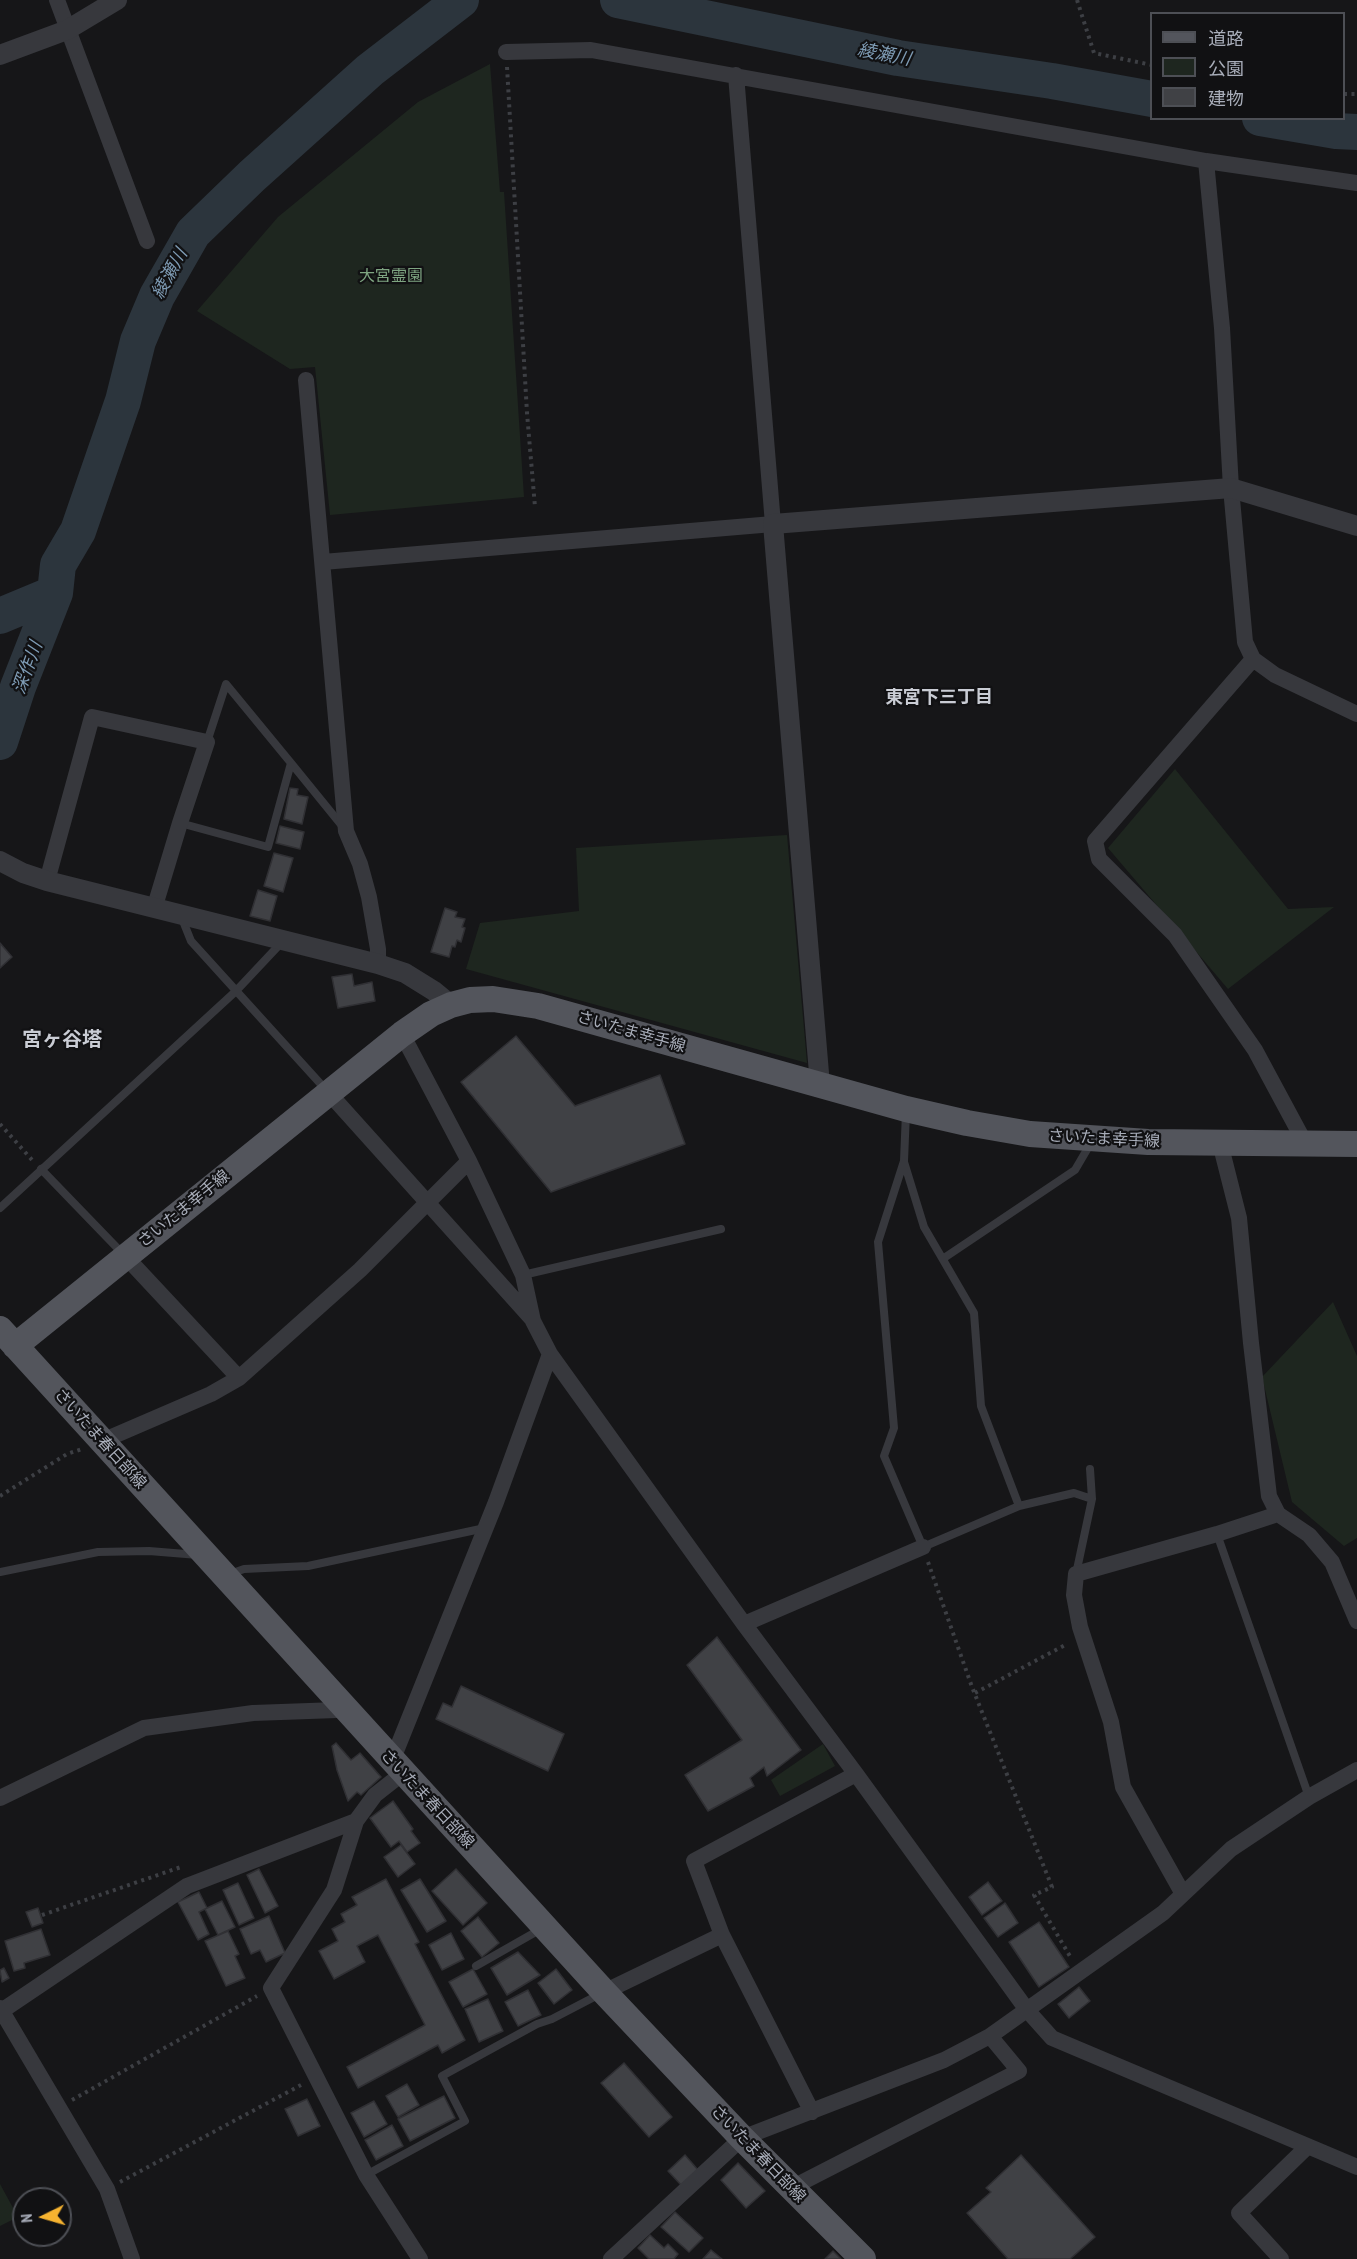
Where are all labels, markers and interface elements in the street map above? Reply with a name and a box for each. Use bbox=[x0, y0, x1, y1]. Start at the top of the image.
legend bbox=[1150, 12, 1345, 120]
text: 道路 bbox=[1208, 27, 1244, 50]
water label: 綾瀬川 bbox=[855, 39, 913, 71]
text: 公園 bbox=[1208, 57, 1244, 80]
text: 建物 bbox=[1208, 87, 1244, 110]
water label: 綾瀬川 bbox=[147, 245, 193, 303]
park label: 大宮霊園 bbox=[359, 266, 423, 286]
water label: 深作川 bbox=[9, 639, 47, 697]
district label: 東宮下三丁目 bbox=[885, 687, 993, 709]
street label: さいたま幸手線 bbox=[575, 1007, 687, 1057]
district label: 宮ヶ谷塔 bbox=[22, 1028, 102, 1052]
street label: さいたま幸手線 bbox=[1048, 1126, 1160, 1152]
street label: さいたま幸手線 bbox=[134, 1166, 234, 1252]
street label: さいたま春日部線 bbox=[50, 1385, 150, 1493]
street label: さいたま春日部線 bbox=[376, 1746, 478, 1852]
street label: さいたま春日部線 bbox=[707, 2101, 809, 2207]
north arrow bbox=[12, 2187, 72, 2247]
text: N bbox=[16, 2213, 36, 2224]

